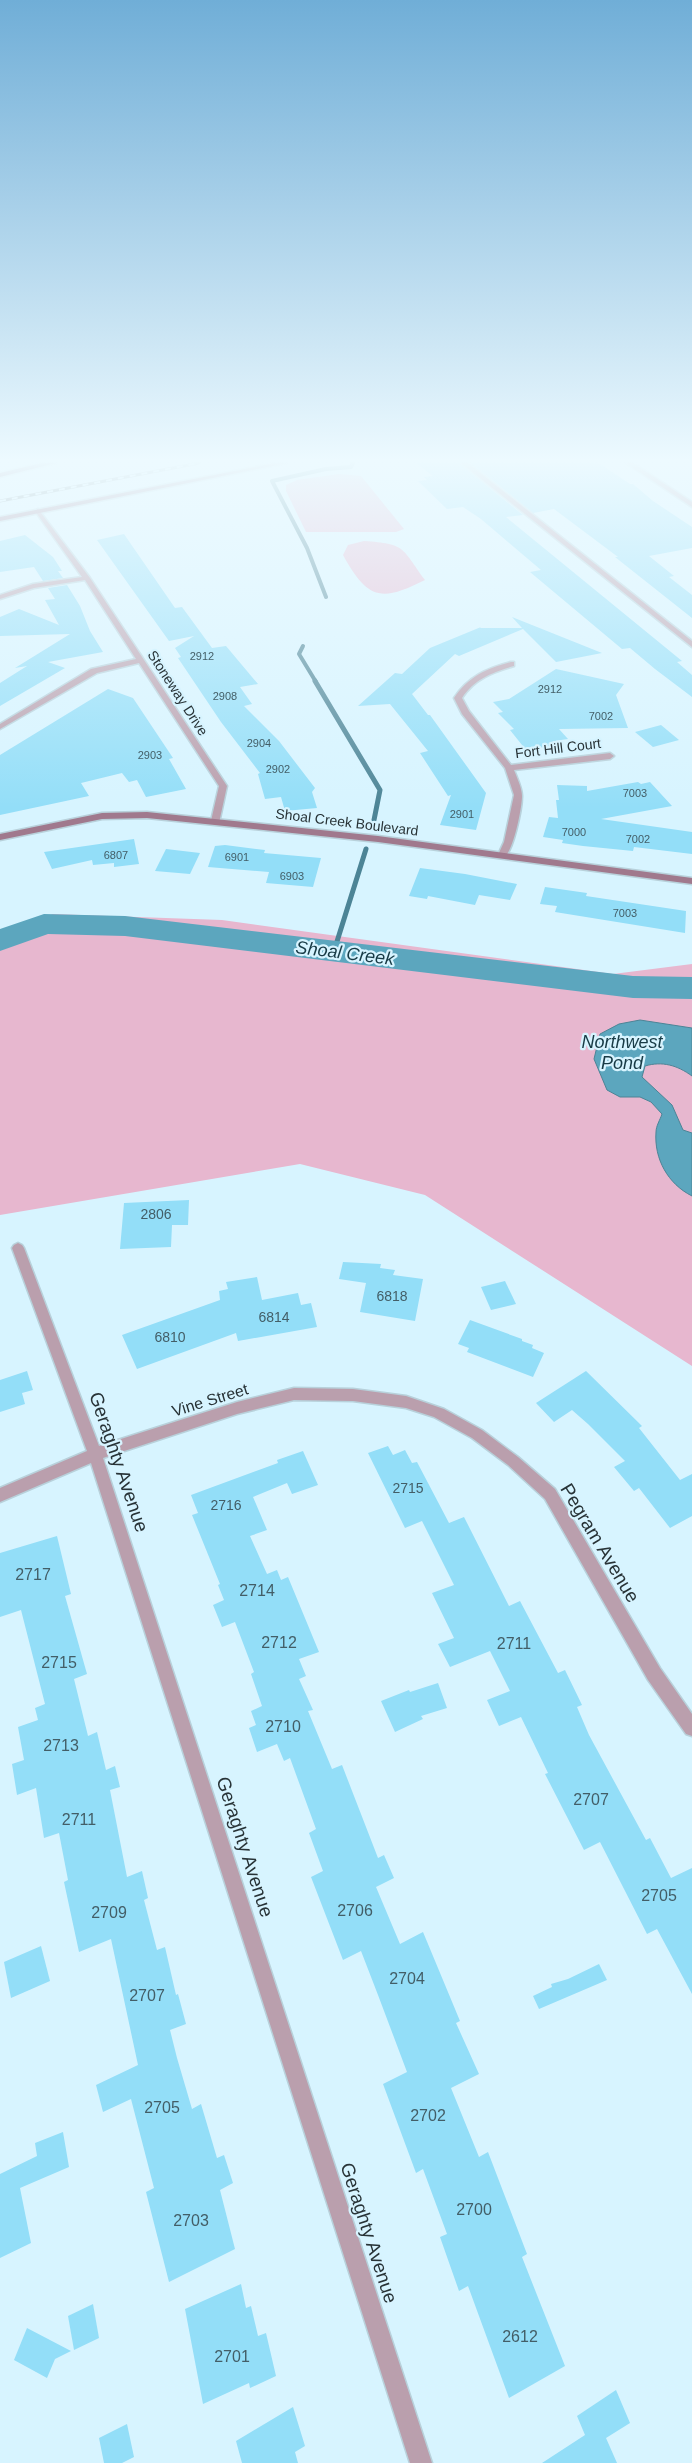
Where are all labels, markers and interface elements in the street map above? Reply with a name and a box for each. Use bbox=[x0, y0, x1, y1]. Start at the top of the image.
street label: Stoneway Drive bbox=[145, 648, 212, 739]
house number: 2912 bbox=[190, 650, 214, 662]
house number: 2912 bbox=[538, 683, 562, 695]
house number: 2908 bbox=[213, 690, 237, 702]
house number: 7002 bbox=[589, 710, 613, 722]
street label: Fort Hill Court bbox=[514, 735, 602, 761]
house number: 2904 bbox=[247, 737, 271, 749]
house number: 2903 bbox=[138, 749, 162, 761]
house number: 2902 bbox=[266, 763, 290, 775]
house number: 7003 bbox=[623, 787, 647, 799]
street label: Shoal Creek Boulevard bbox=[275, 805, 419, 839]
house number: 2901 bbox=[450, 808, 474, 820]
house number: 7000 bbox=[562, 826, 586, 838]
house number: 7002 bbox=[626, 833, 650, 845]
house number: 6807 bbox=[104, 849, 128, 861]
house number: 6901 bbox=[225, 851, 249, 863]
house number: 6903 bbox=[280, 870, 304, 882]
house number: 7003 bbox=[613, 907, 637, 919]
water label: Shoal Creek bbox=[295, 937, 396, 969]
water label: Northwest Pond bbox=[581, 1032, 664, 1073]
house number: 2806 bbox=[140, 1206, 172, 1222]
house number: 6818 bbox=[376, 1288, 408, 1304]
house number: 6814 bbox=[258, 1309, 290, 1325]
house number: 6810 bbox=[154, 1329, 186, 1345]
street label: Vine Street bbox=[170, 1380, 251, 1420]
street label: Geraghty Avenue bbox=[85, 1389, 153, 1535]
house number: 2715 bbox=[392, 1480, 424, 1496]
street label: Pegram Avenue bbox=[556, 1480, 644, 1606]
house number: 2716 bbox=[210, 1497, 242, 1513]
house number: 2717 bbox=[15, 1566, 51, 1583]
house number: 2714 bbox=[239, 1582, 275, 1599]
house number: 2712 bbox=[261, 1634, 297, 1651]
house number: 2711 bbox=[497, 1635, 531, 1652]
house number: 2715 bbox=[41, 1654, 77, 1671]
house number: 2710 bbox=[265, 1718, 301, 1735]
house number: 2713 bbox=[43, 1737, 79, 1754]
street label: Geraghty Avenue bbox=[212, 1774, 278, 1920]
house number: 2707 bbox=[573, 1791, 609, 1808]
house number: 2711 bbox=[62, 1811, 96, 1828]
house number: 2705 bbox=[641, 1887, 677, 1904]
house number: 2706 bbox=[337, 1902, 373, 1919]
house number: 2709 bbox=[91, 1904, 127, 1921]
house number: 2704 bbox=[389, 1970, 425, 1987]
house number: 2707 bbox=[129, 1987, 165, 2004]
house number: 2705 bbox=[144, 2099, 180, 2116]
house number: 2702 bbox=[410, 2107, 446, 2124]
street label: Geraghty Avenue bbox=[336, 2160, 402, 2306]
house number: 2700 bbox=[456, 2201, 492, 2218]
house number: 2703 bbox=[173, 2212, 209, 2229]
house number: 2612 bbox=[502, 2328, 538, 2345]
house number: 2701 bbox=[214, 2348, 250, 2365]

